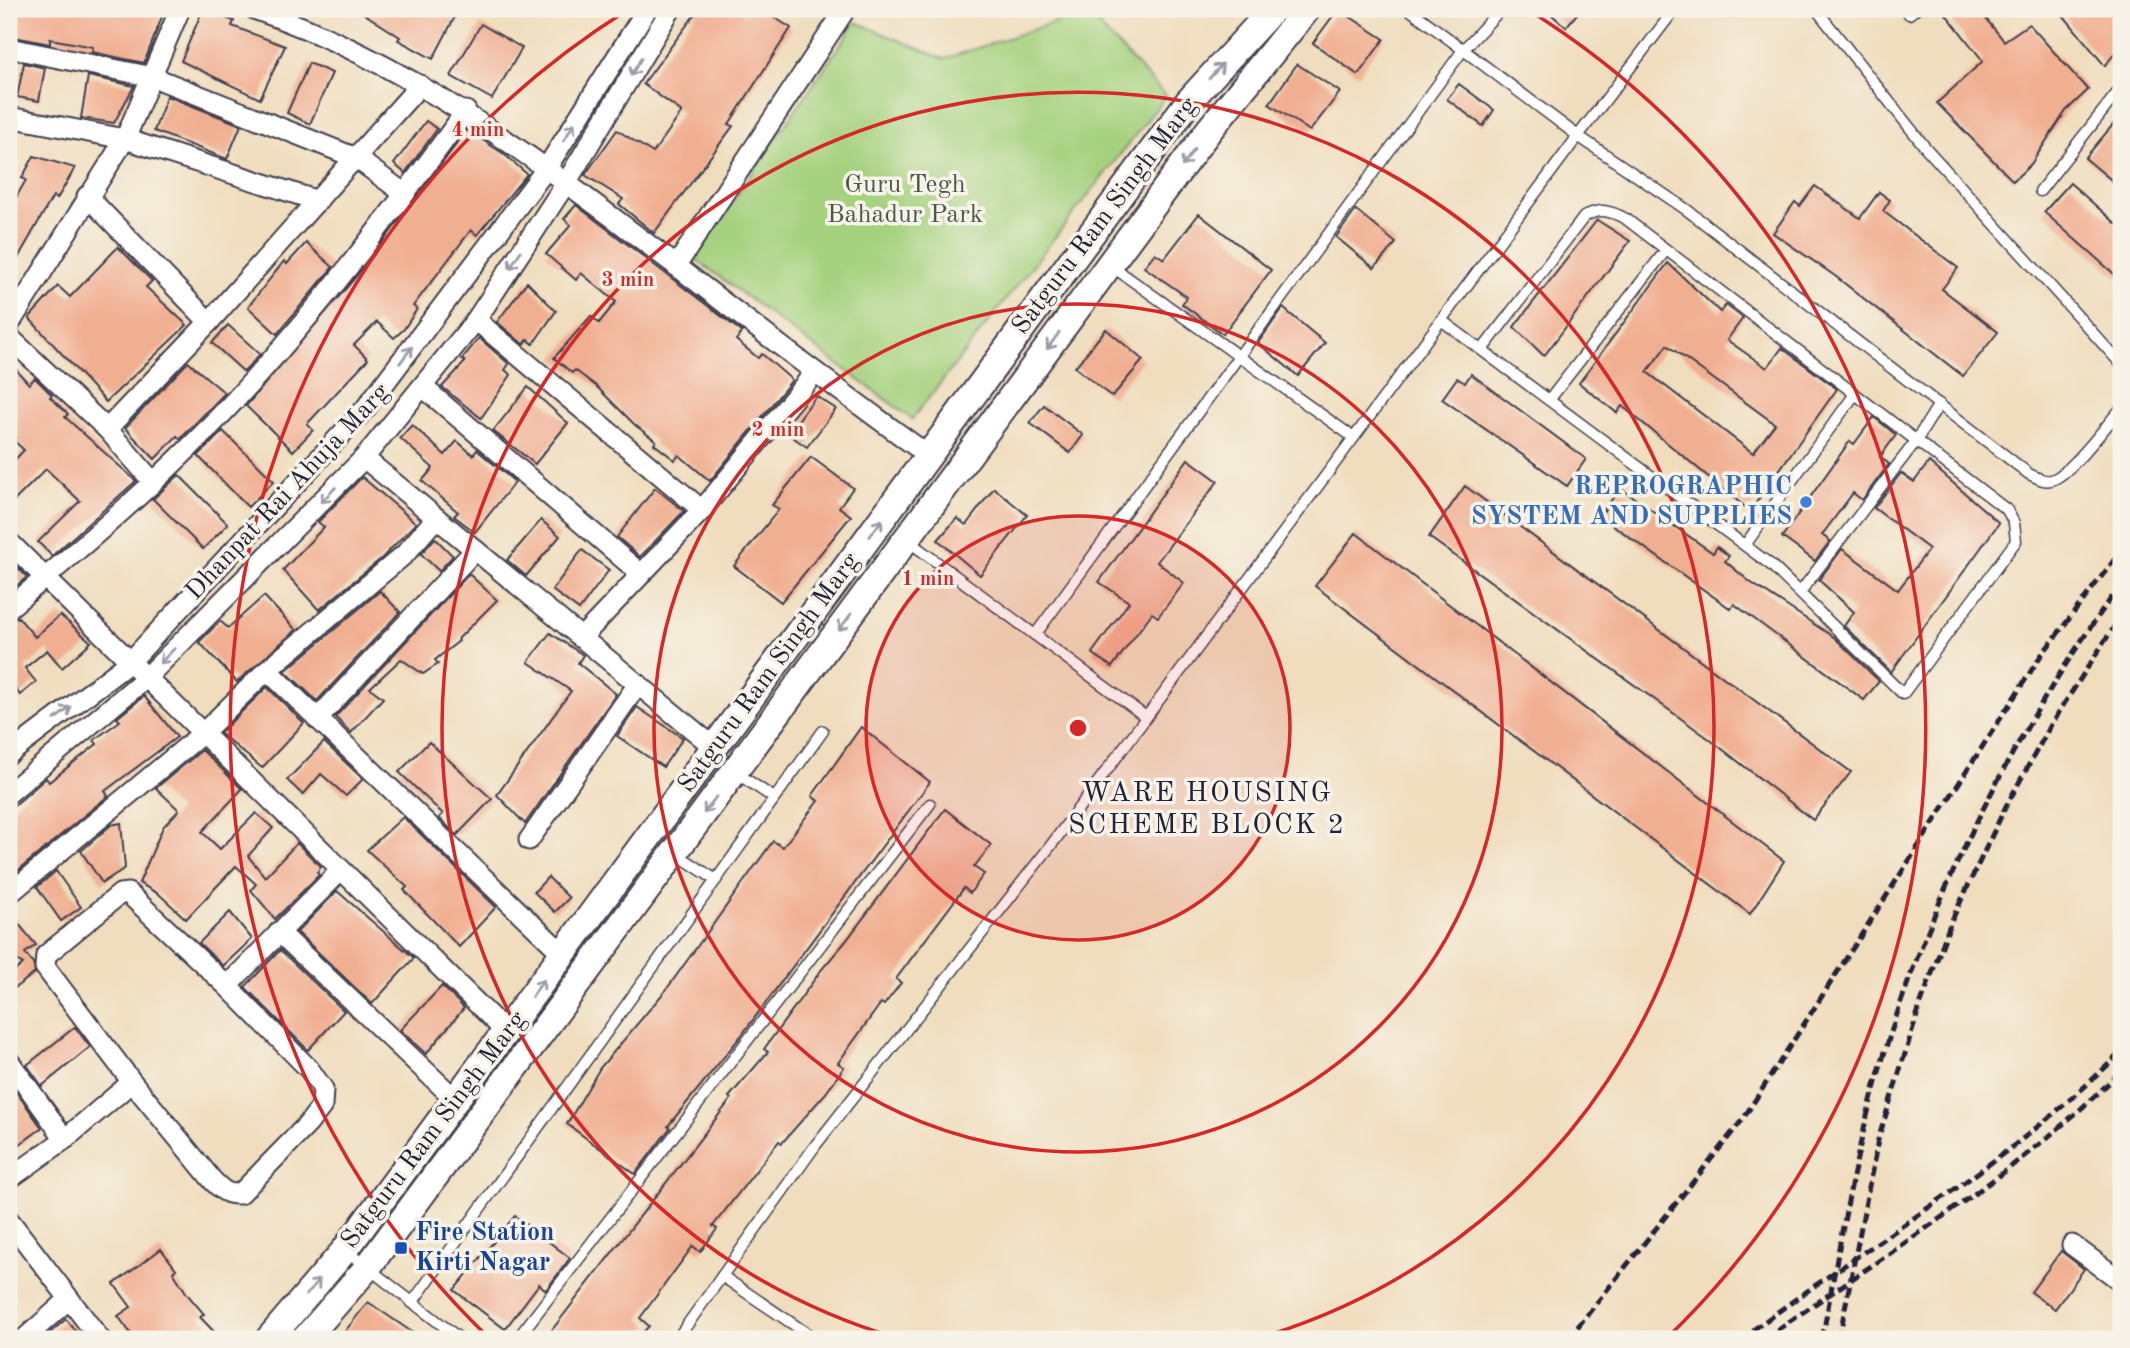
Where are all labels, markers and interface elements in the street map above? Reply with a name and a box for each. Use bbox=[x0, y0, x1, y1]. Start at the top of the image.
one-way arrow bbox=[628, 57, 642, 77]
one-way arrow bbox=[1208, 63, 1225, 80]
street label: Satguru Ram Singh Marg bbox=[1008, 93, 1202, 339]
text: 4 min bbox=[452, 120, 504, 141]
one-way arrow bbox=[562, 123, 576, 143]
one-way arrow bbox=[1181, 148, 1196, 166]
park label: Guru Tegh Bahadur Park bbox=[827, 172, 983, 228]
one-way arrow bbox=[508, 250, 522, 269]
text: 3 min bbox=[602, 270, 654, 291]
one-way arrow bbox=[1046, 331, 1061, 350]
one-way arrow bbox=[398, 346, 413, 365]
street label: Dhanpat Rai Ahuja Marg bbox=[181, 379, 395, 605]
text: 2 min bbox=[752, 420, 804, 441]
place label: REPROGRAPHIC SYSTEM AND SUPPLIES bbox=[1471, 474, 1792, 530]
one-way arrow bbox=[319, 486, 336, 503]
marker: REPROGRAPHIC SYSTEM AND SUPPLIES bbox=[1798, 494, 1814, 510]
one-way arrow bbox=[868, 519, 883, 538]
street label: Satguru Ram Singh Marg bbox=[673, 548, 865, 798]
text: 1 min bbox=[902, 569, 954, 590]
one-way arrow bbox=[838, 612, 853, 631]
one-way arrow bbox=[159, 647, 176, 664]
one-way arrow bbox=[53, 706, 72, 721]
centre of rings bbox=[1066, 716, 1090, 740]
district label: WARE HOUSING SCHEME BLOCK 2 bbox=[1068, 780, 1346, 840]
one-way arrow bbox=[703, 795, 717, 814]
one-way arrow bbox=[531, 979, 546, 998]
street label: Satguru Ram Singh Marg bbox=[337, 1007, 531, 1253]
place label: Fire Station Kirti Nagar bbox=[415, 1220, 554, 1276]
marker: Fire Station Kirti Nagar bbox=[393, 1240, 409, 1256]
one-way arrow bbox=[305, 1279, 321, 1297]

